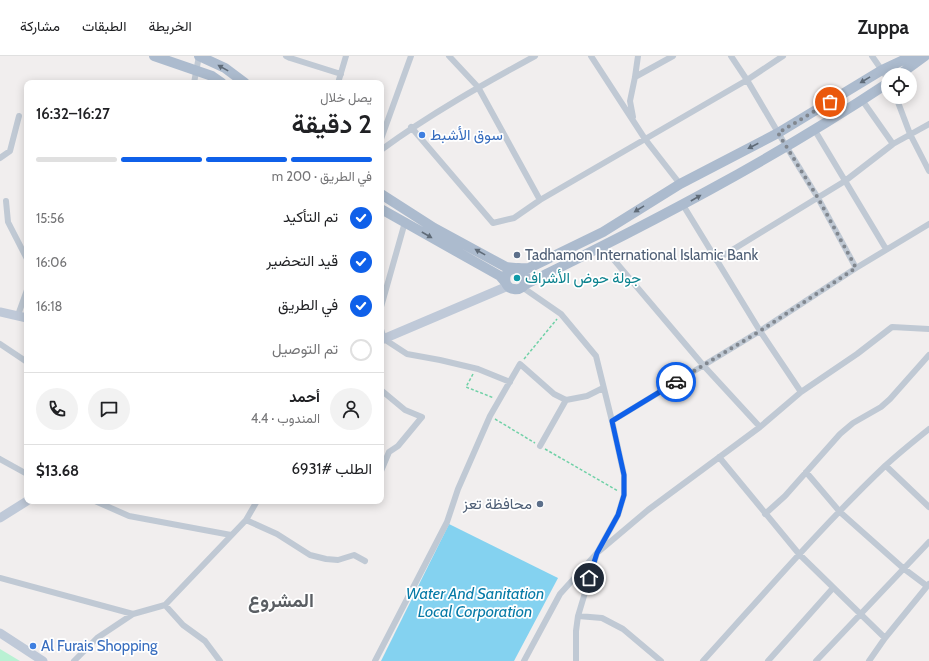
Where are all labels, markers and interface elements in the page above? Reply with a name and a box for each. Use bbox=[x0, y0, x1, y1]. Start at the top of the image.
text: Zuppa bbox=[857, 16, 909, 39]
text: مشاركة bbox=[20, 17, 60, 35]
text: الطبقات bbox=[82, 17, 126, 35]
text: الخريطة bbox=[148, 17, 192, 35]
one-way arrow bbox=[217, 64, 229, 71]
map controls bbox=[881, 68, 917, 104]
button: locate bbox=[881, 68, 917, 104]
one-way arrow bbox=[859, 77, 871, 84]
pin bbox=[813, 85, 847, 119]
text: يصل خلال bbox=[320, 89, 372, 105]
icon: bag bbox=[819, 91, 841, 113]
text: 16:27–16:32 bbox=[36, 105, 110, 123]
text: 2 دقيقة bbox=[291, 108, 372, 140]
place label: سوق الأشبط bbox=[430, 126, 503, 144]
marker: سوق الأشبط bbox=[417, 130, 427, 140]
one-way arrow bbox=[747, 143, 759, 150]
text: في الطريق · 200 m bbox=[272, 168, 372, 184]
one-way arrow bbox=[690, 194, 702, 201]
one-way arrow bbox=[633, 206, 645, 213]
icon: check bbox=[350, 207, 372, 229]
text: تم التأكيد bbox=[283, 208, 338, 226]
text: 15:56 bbox=[36, 210, 64, 226]
one-way arrow bbox=[421, 231, 433, 238]
place label: Tadhamon International Islamic Bank bbox=[525, 246, 759, 264]
one-way arrow bbox=[474, 249, 486, 256]
marker: Tadhamon International Islamic Bank bbox=[512, 250, 522, 260]
icon: check bbox=[350, 251, 372, 273]
text: قيد التحضير bbox=[266, 252, 338, 270]
text: 16:06 bbox=[36, 254, 67, 270]
place label: جولة حوض الأشراف bbox=[525, 269, 641, 288]
marker: جولة حوض الأشراف bbox=[512, 273, 522, 283]
icon: check bbox=[350, 295, 372, 317]
text: في الطريق bbox=[278, 296, 338, 314]
text: 16:18 bbox=[36, 298, 62, 314]
text: تم التوصيل bbox=[272, 340, 338, 358]
courier bbox=[656, 362, 696, 402]
icon: car bbox=[665, 371, 687, 393]
button: phone bbox=[36, 388, 78, 430]
button: chat bbox=[88, 388, 130, 430]
text: أحمد bbox=[289, 388, 320, 406]
button: person bbox=[330, 388, 372, 430]
text: المندوب · 4.4 bbox=[251, 410, 320, 426]
text: الطلب #6931 bbox=[291, 460, 372, 478]
text: $13.68 bbox=[36, 462, 79, 480]
place label: محافظة تعز bbox=[462, 495, 532, 513]
marker: محافظة تعز bbox=[535, 499, 545, 509]
pin bbox=[572, 561, 606, 595]
icon: home bbox=[578, 567, 600, 589]
water label: Water And Sanitation Local Corporation bbox=[406, 584, 544, 621]
district label: المشروع bbox=[248, 589, 314, 613]
place label: Al Furais Shopping bbox=[41, 637, 158, 655]
marker: Al Furais Shopping bbox=[28, 641, 38, 651]

